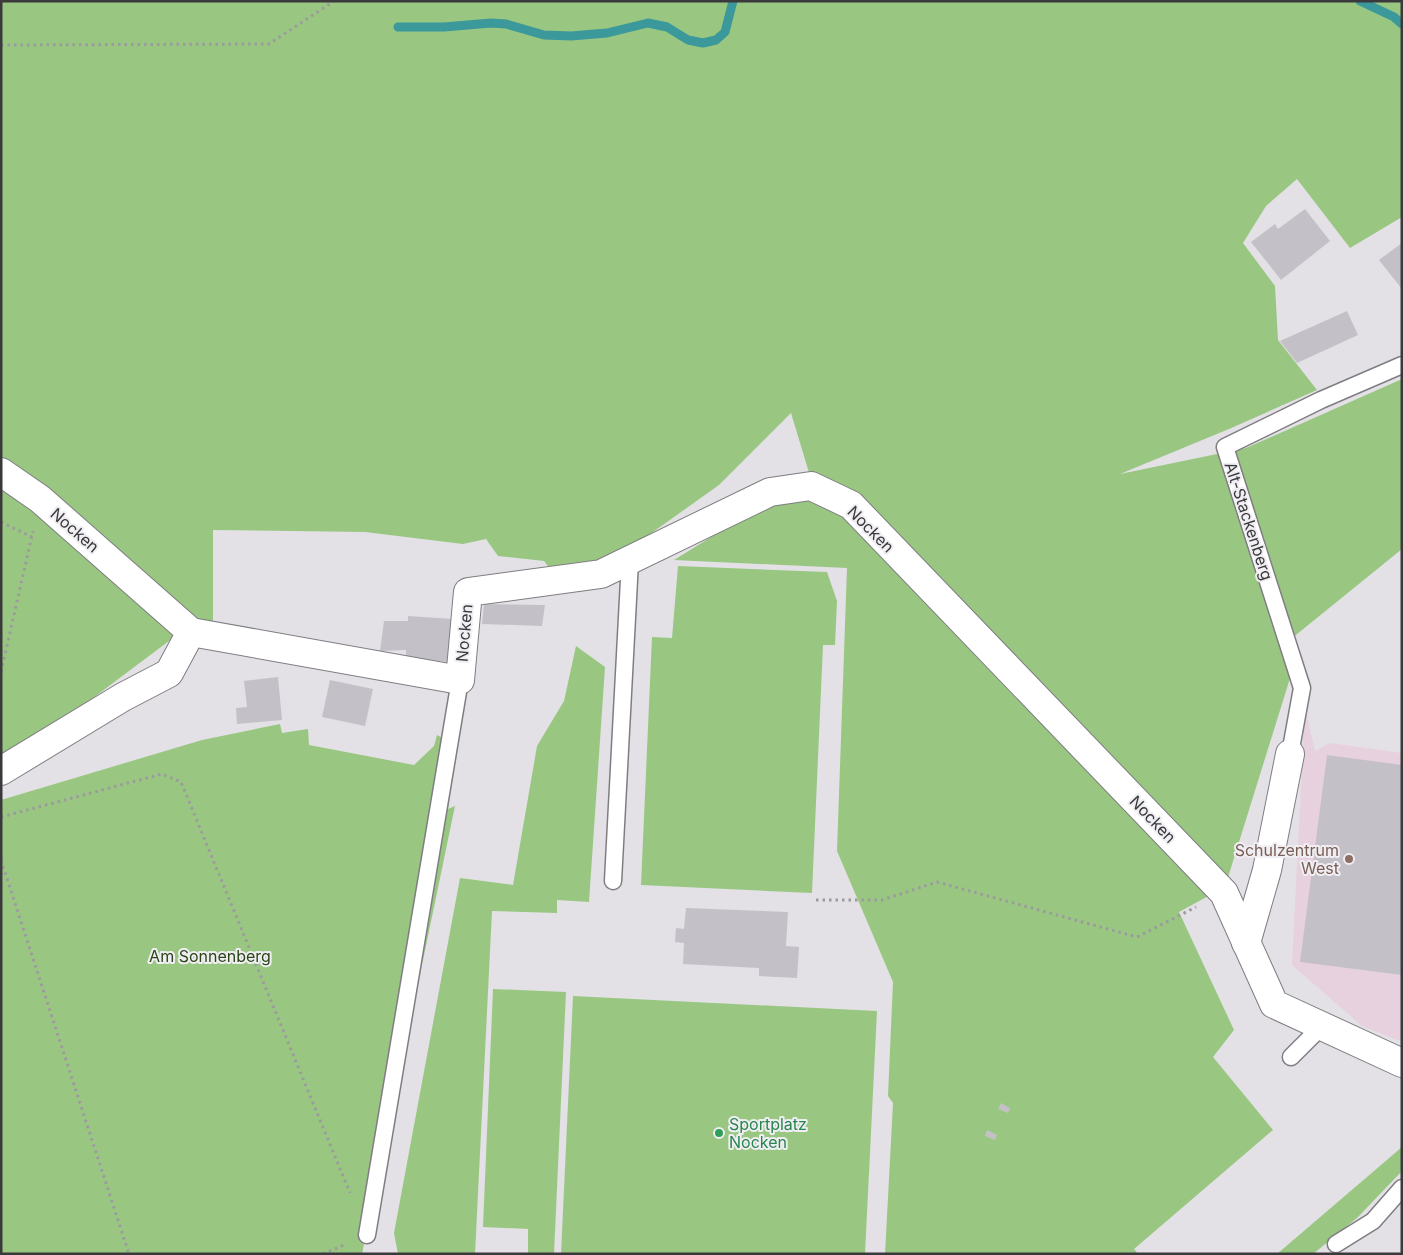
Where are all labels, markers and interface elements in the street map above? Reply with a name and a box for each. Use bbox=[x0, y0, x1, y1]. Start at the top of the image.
street label: Alt-Stackenberg bbox=[1220, 459, 1278, 583]
street label: Nocken bbox=[843, 501, 899, 557]
street label: Nocken bbox=[47, 503, 103, 557]
street label: Nocken bbox=[452, 603, 476, 663]
street label: Nocken bbox=[1126, 791, 1180, 847]
place label: Schulzentrum West bbox=[1235, 840, 1339, 878]
marker: Schulzentrum West bbox=[1343, 853, 1355, 865]
park label: Am Sonnenberg bbox=[149, 946, 271, 966]
place label: Sportplatz Nocken bbox=[729, 1114, 807, 1152]
marker: Sportplatz Nocken bbox=[713, 1127, 725, 1139]

